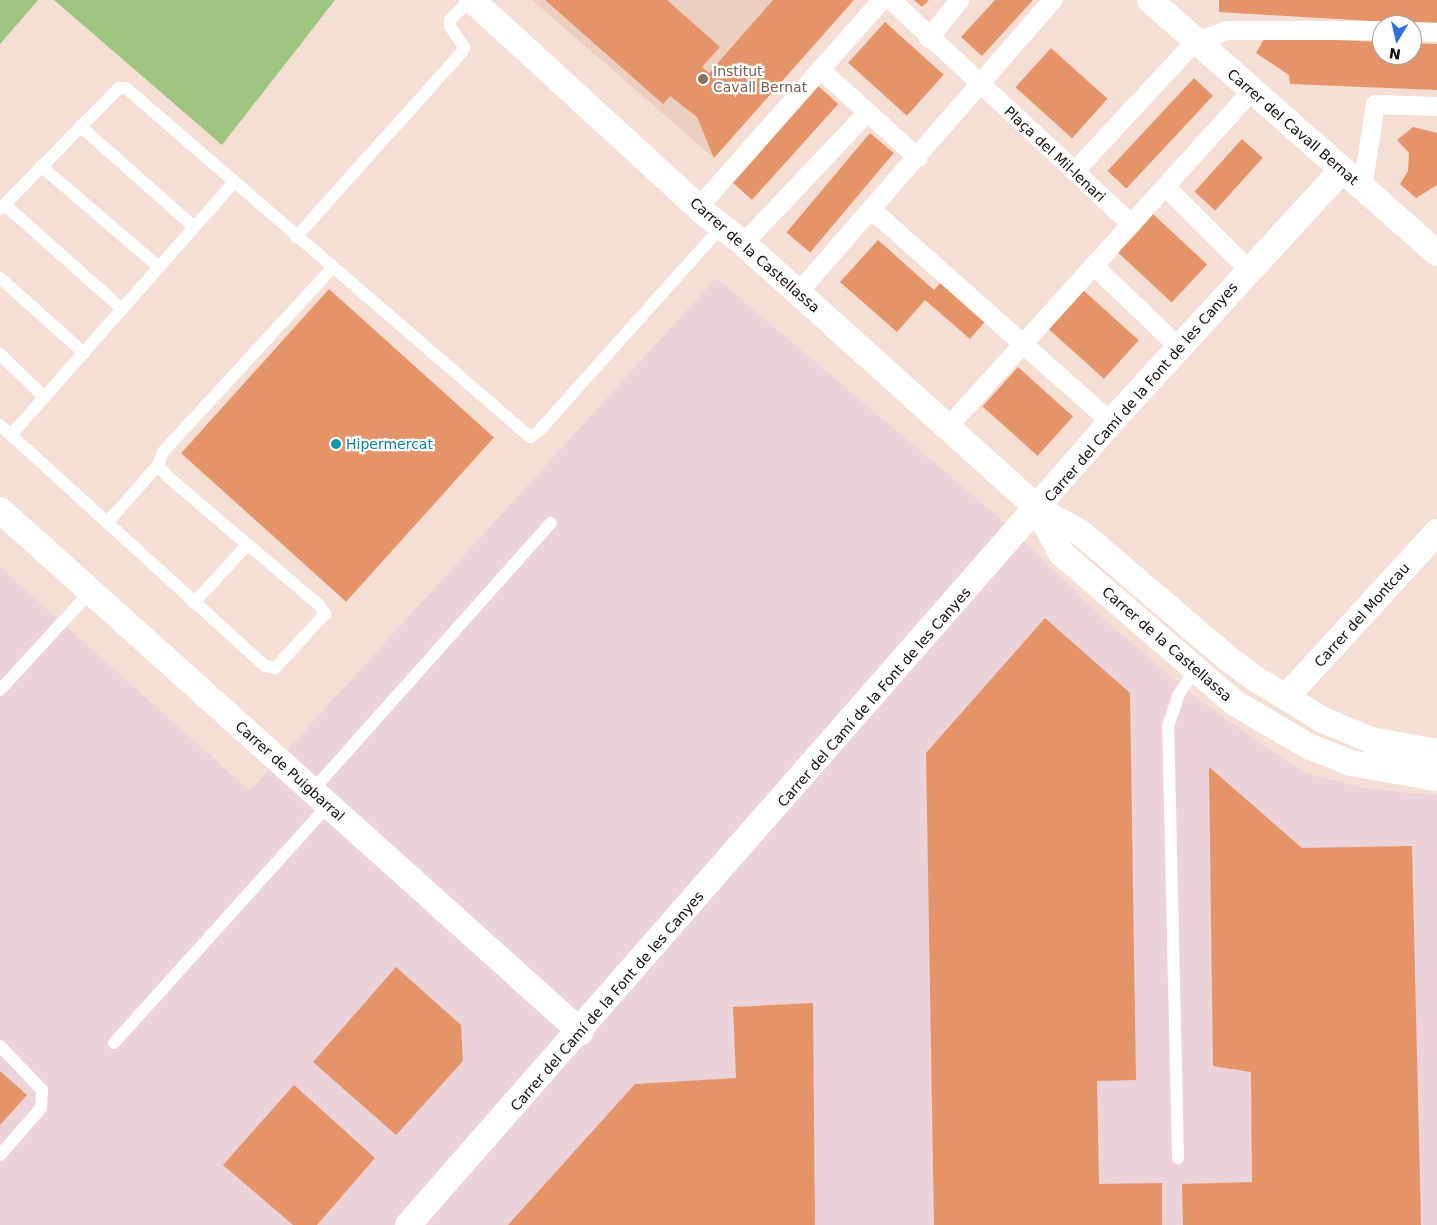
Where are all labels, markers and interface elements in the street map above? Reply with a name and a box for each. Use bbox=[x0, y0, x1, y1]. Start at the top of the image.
north arrow bbox=[1372, 15, 1422, 65]
text: N bbox=[1388, 45, 1402, 63]
place label: Institut Cavall Bernat bbox=[713, 63, 807, 95]
street label: Carrer del Cavall Bernat bbox=[1224, 66, 1362, 188]
marker: Institut Cavall Bernat bbox=[697, 73, 709, 85]
street label: Plaça del Mil-lenari bbox=[1001, 103, 1109, 205]
street label: Carrer de la Castellassa bbox=[687, 194, 823, 316]
street label: Carrer del Camí de la Font de les Canyes bbox=[1041, 279, 1241, 505]
place label: Hipermercat bbox=[346, 436, 433, 452]
marker: Hipermercat bbox=[330, 438, 342, 450]
street label: Carrer del Montcau bbox=[1311, 560, 1413, 670]
street label: Carrer de la Castellassa bbox=[1099, 583, 1235, 705]
street label: Carrer del Camí de la Font de les Canyes bbox=[774, 584, 974, 810]
street label: Carrer de Puigbarral bbox=[232, 718, 348, 824]
street label: Carrer del Camí de la Font de les Canyes bbox=[507, 888, 707, 1114]

